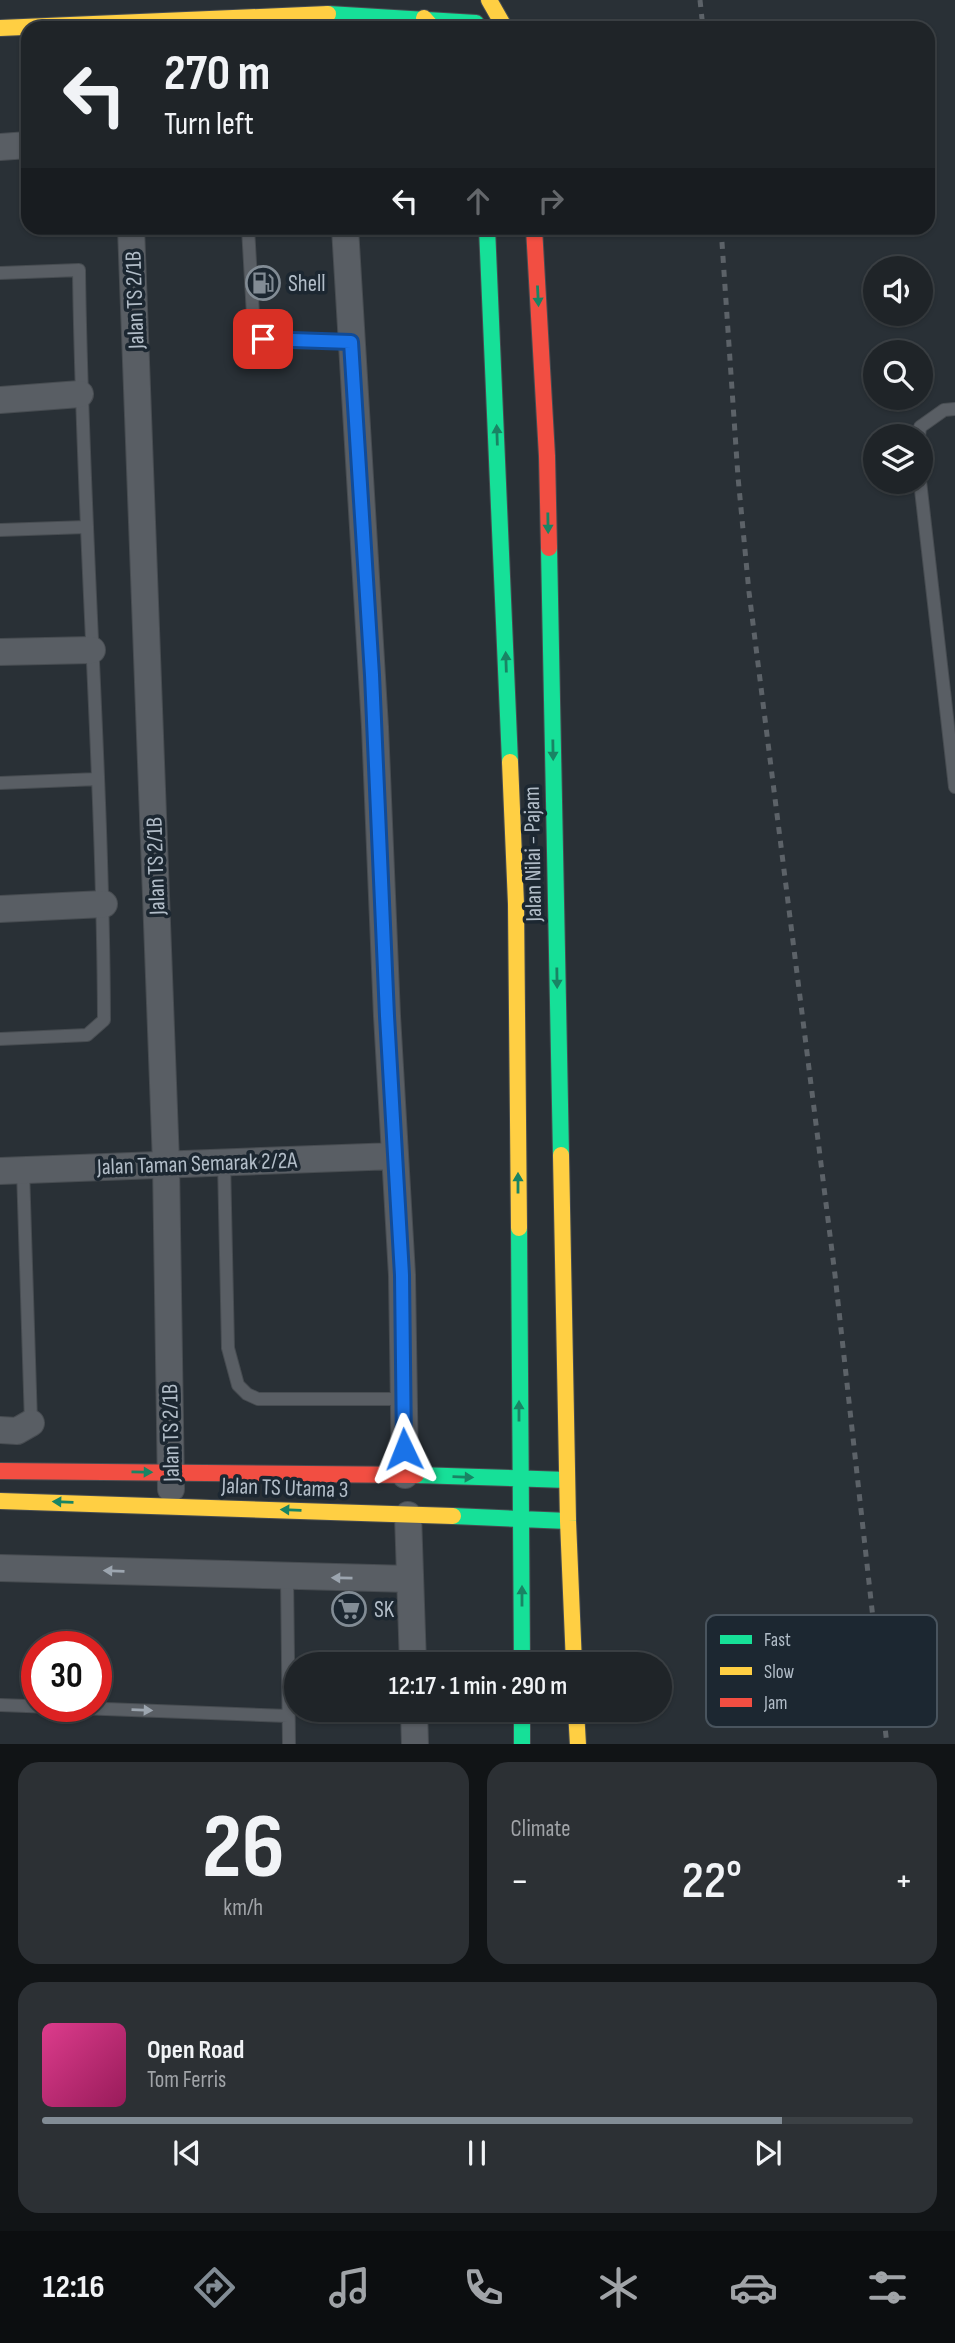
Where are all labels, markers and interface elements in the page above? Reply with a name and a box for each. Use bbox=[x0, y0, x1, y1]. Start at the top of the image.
text: 270 m bbox=[164, 45, 270, 104]
icon: left bbox=[49, 49, 140, 140]
text: Turn left bbox=[164, 105, 254, 144]
icon: left bbox=[386, 182, 424, 220]
icon: ahead bbox=[459, 182, 497, 220]
icon: right bbox=[532, 182, 570, 220]
street label: Jalan TS 2/1B bbox=[119, 251, 151, 350]
map controls bbox=[863, 256, 933, 494]
button: sound bbox=[863, 256, 933, 326]
fuel station icon: Shell bbox=[244, 264, 282, 302]
place label: Shell bbox=[288, 270, 326, 298]
one-way arrow bbox=[533, 285, 544, 307]
pin bbox=[233, 309, 293, 369]
icon: arrive bbox=[244, 320, 282, 358]
button: search bbox=[863, 340, 933, 410]
one-way arrow bbox=[491, 423, 502, 445]
button: layers bbox=[863, 424, 933, 494]
one-way arrow bbox=[542, 512, 554, 534]
one-way arrow bbox=[500, 651, 511, 673]
one-way arrow bbox=[547, 740, 558, 762]
street label: Jalan Nilai - Pajam bbox=[518, 786, 548, 923]
street label: Jalan TS 2/1B bbox=[140, 817, 172, 916]
one-way arrow bbox=[552, 967, 563, 989]
street label: Jalan Taman Semarak 2/2A bbox=[95, 1147, 298, 1182]
one-way arrow bbox=[512, 1172, 524, 1194]
street label: Jalan TS 2/1B bbox=[156, 1384, 186, 1483]
one-way arrow bbox=[513, 1400, 525, 1422]
position arrow bbox=[367, 1412, 441, 1486]
one-way arrow bbox=[131, 1466, 153, 1478]
one-way arrow bbox=[452, 1471, 474, 1482]
street label: Jalan TS Utama 3 bbox=[220, 1472, 349, 1504]
one-way arrow bbox=[52, 1497, 74, 1508]
one-way arrow bbox=[280, 1505, 302, 1516]
one-way arrow bbox=[103, 1566, 125, 1577]
one-way arrow bbox=[330, 1572, 352, 1583]
one-way arrow bbox=[516, 1585, 528, 1607]
supermarket icon: SK bbox=[330, 1590, 368, 1628]
place label: SK bbox=[374, 1596, 395, 1624]
legend bbox=[706, 1615, 937, 1727]
text: Fast bbox=[764, 1629, 791, 1652]
speed limit sign: 30 bbox=[21, 1631, 112, 1722]
text: Slow bbox=[764, 1661, 794, 1684]
text: 12:17 · 1 min · 290 m bbox=[389, 1671, 567, 1702]
text: Jam bbox=[763, 1692, 787, 1715]
one-way arrow bbox=[131, 1705, 153, 1716]
text: 26 bbox=[202, 1794, 285, 1903]
text: Climate bbox=[511, 1815, 570, 1843]
text: 22° bbox=[682, 1850, 742, 1913]
text: − bbox=[511, 1859, 529, 1904]
text: + bbox=[894, 1859, 913, 1904]
text: km/h bbox=[223, 1894, 263, 1922]
text: Open Road bbox=[147, 2035, 244, 2066]
text: Tom Ferris bbox=[147, 2066, 226, 2094]
icon: previous bbox=[168, 2134, 206, 2172]
icon: pause bbox=[458, 2134, 496, 2172]
icon: next bbox=[749, 2134, 787, 2172]
icon: directions bbox=[190, 2263, 239, 2312]
icon: music bbox=[325, 2263, 374, 2312]
icon: phone bbox=[459, 2263, 508, 2312]
icon: climate bbox=[594, 2263, 643, 2312]
icon: car bbox=[729, 2263, 778, 2312]
icon: filters bbox=[863, 2263, 912, 2312]
text: 12:16 bbox=[43, 2268, 104, 2307]

